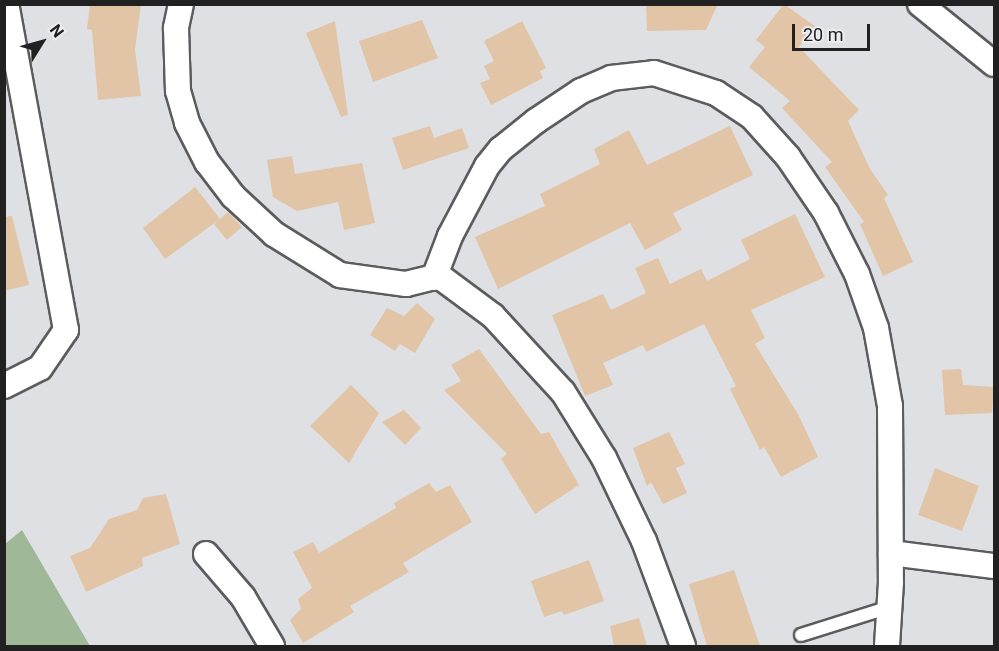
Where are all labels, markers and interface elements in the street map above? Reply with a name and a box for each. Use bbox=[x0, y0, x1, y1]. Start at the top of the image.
north arrow bbox=[12, 12, 72, 72]
scale bar bbox=[795, 12, 873, 50]
text: N bbox=[46, 21, 68, 41]
text: 20 m bbox=[803, 24, 843, 45]

